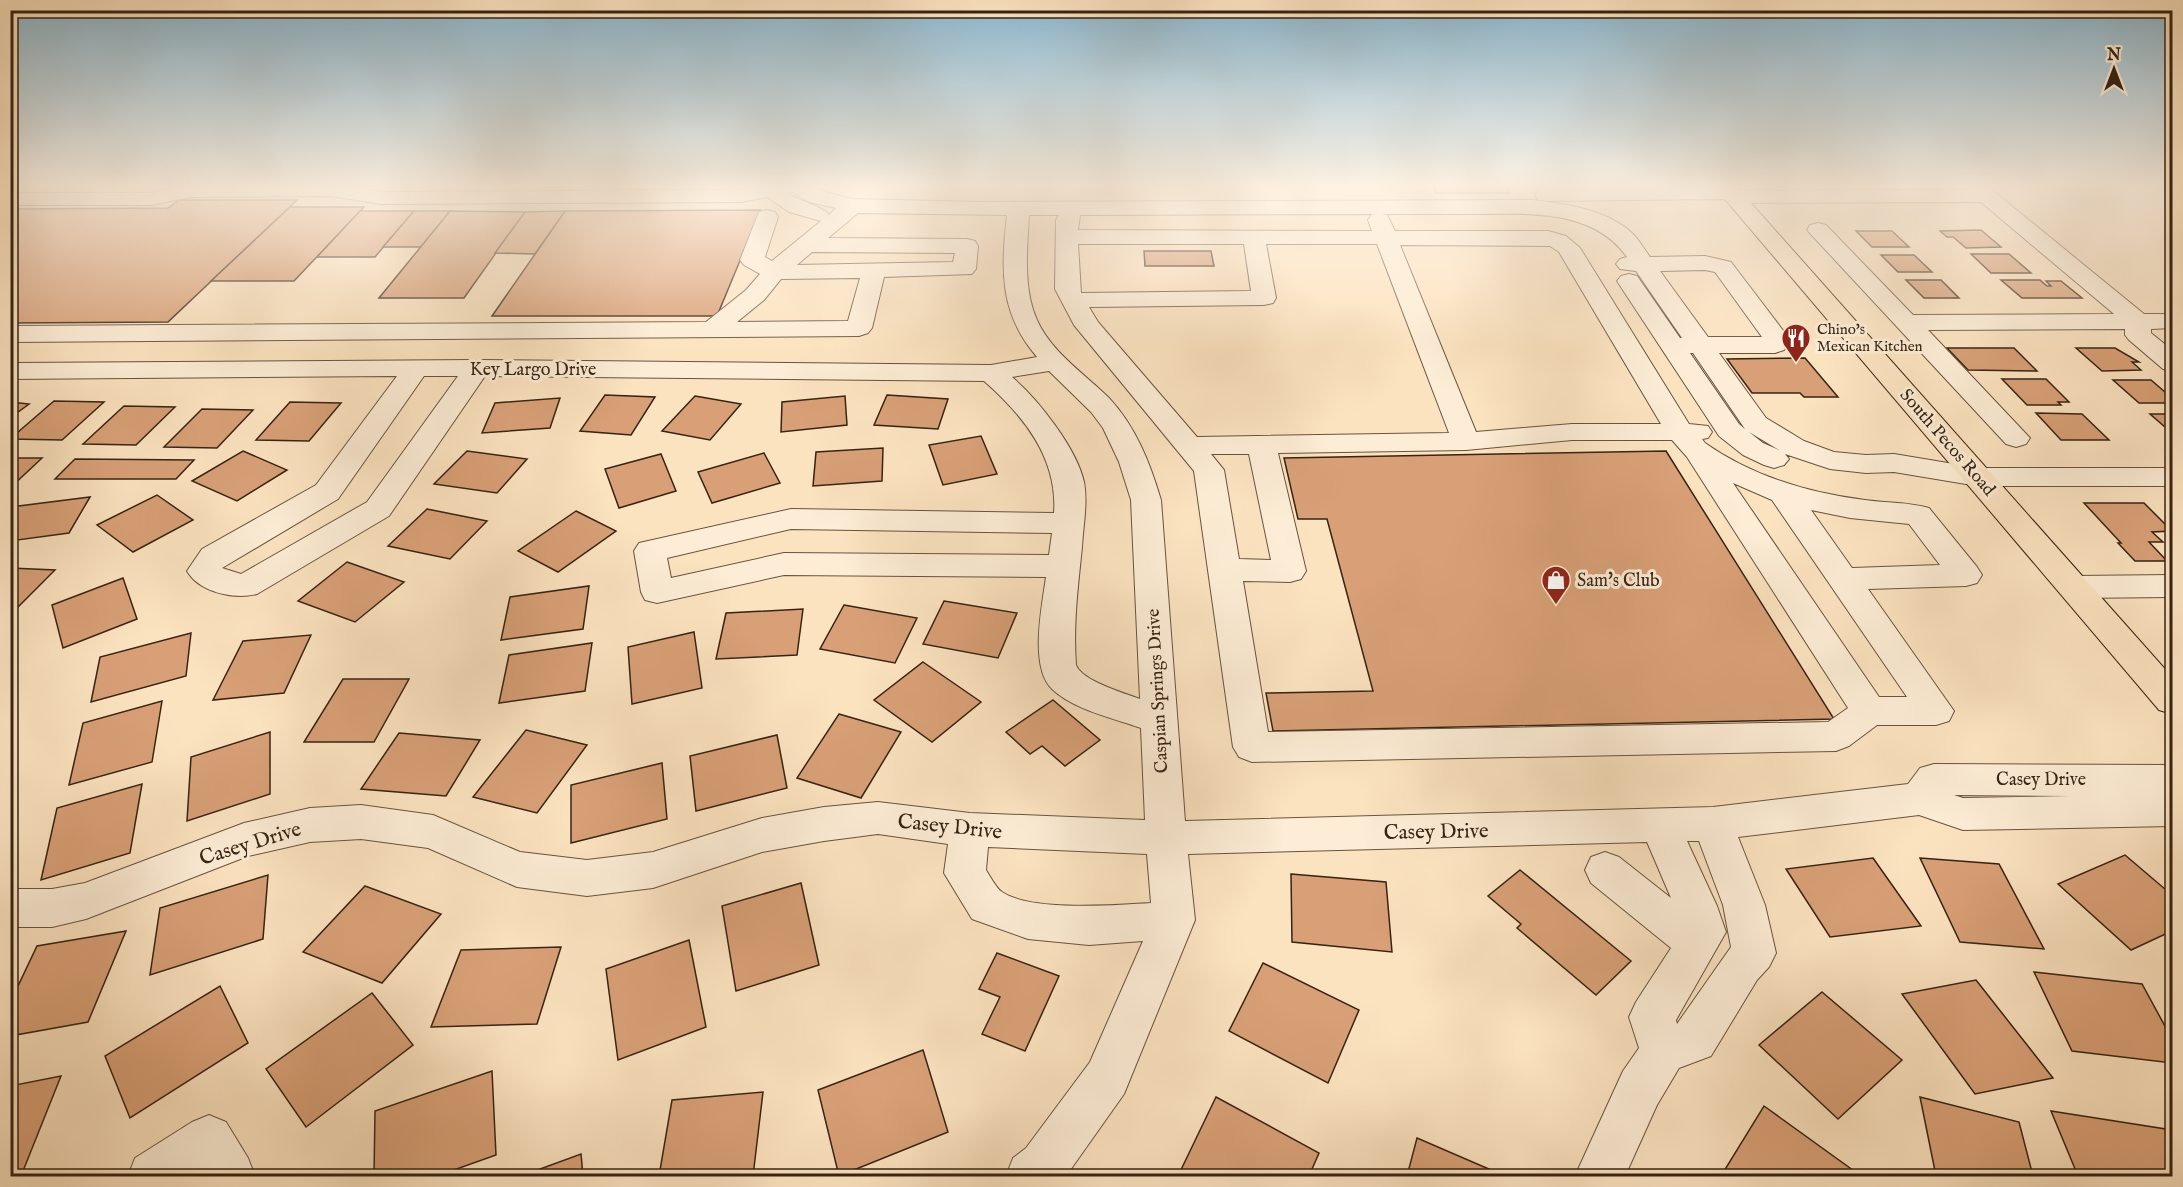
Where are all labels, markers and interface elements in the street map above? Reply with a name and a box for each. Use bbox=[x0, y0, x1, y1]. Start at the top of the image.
north arrow bbox=[2084, 39, 2144, 99]
text: N bbox=[2106, 46, 2121, 66]
place label: Chino's Mexican Kitchen bbox=[1817, 320, 1923, 356]
restaurant icon: Chino's Mexican Kitchen bbox=[1780, 322, 1812, 364]
street label: Key Largo Drive bbox=[470, 359, 596, 382]
street label: South Pecos Road bbox=[1894, 385, 2000, 502]
shop icon: Sam's Club bbox=[1540, 564, 1572, 606]
place label: Sam's Club bbox=[1577, 570, 1660, 593]
street label: Caspian Springs Drive bbox=[1143, 608, 1174, 774]
street label: Casey Drive bbox=[1996, 769, 2086, 792]
street label: Casey Drive bbox=[896, 809, 1004, 846]
street label: Casey Drive bbox=[196, 816, 305, 873]
street label: Casey Drive bbox=[1383, 818, 1489, 847]

